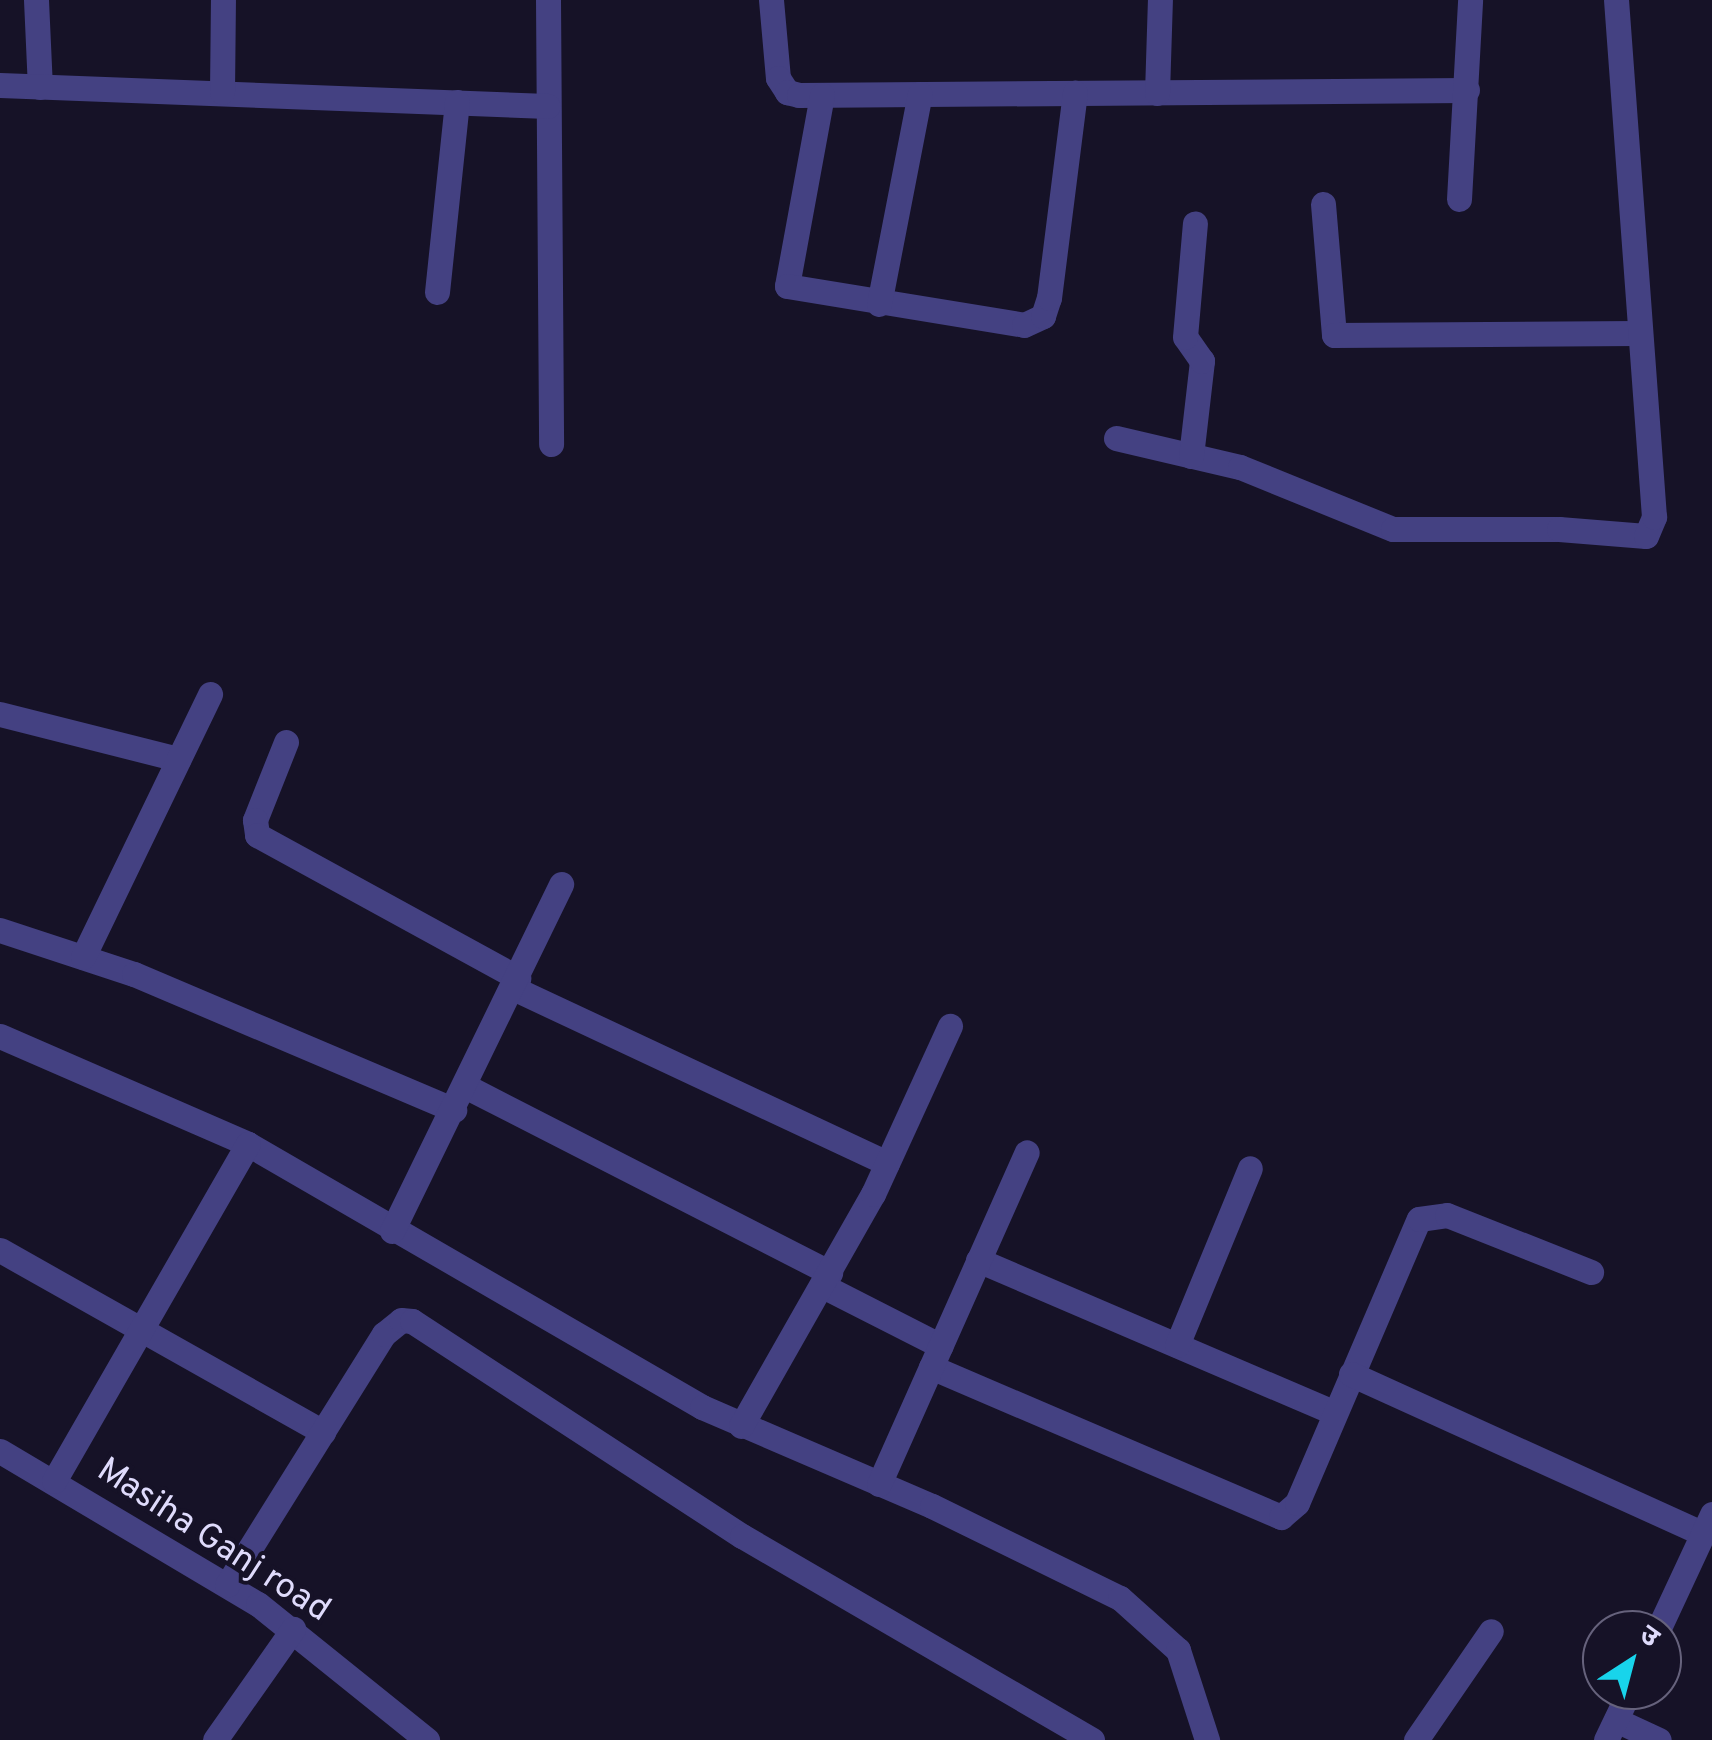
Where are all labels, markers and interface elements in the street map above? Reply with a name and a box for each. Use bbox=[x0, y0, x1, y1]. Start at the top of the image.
street label: Masiha Ganj road bbox=[89, 1450, 337, 1632]
north arrow bbox=[1582, 1610, 1682, 1710]
text: उ bbox=[1631, 1618, 1666, 1657]

